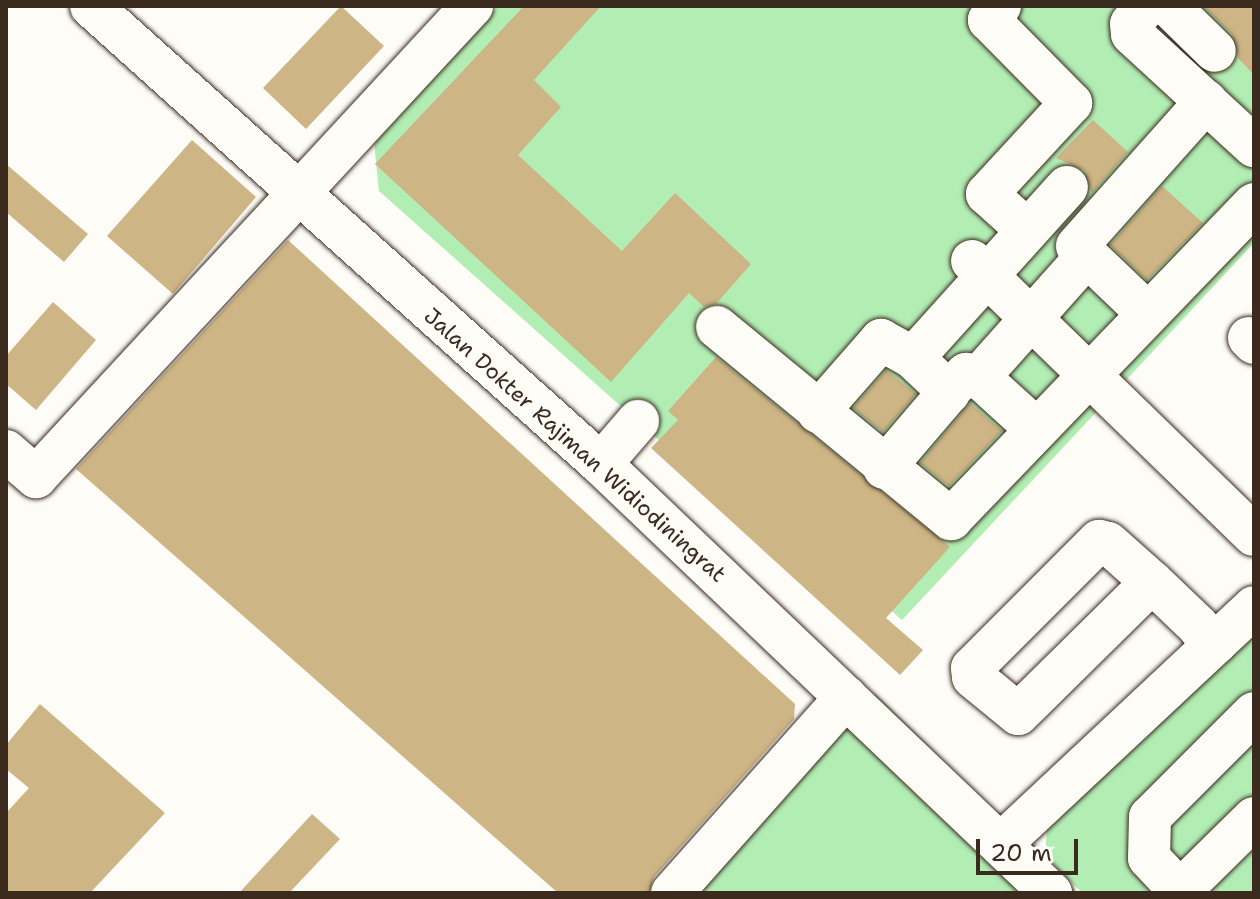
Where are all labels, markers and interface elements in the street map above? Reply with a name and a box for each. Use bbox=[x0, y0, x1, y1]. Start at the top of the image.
street label: Jalan Dokter Rajiman Widiodiningrat bbox=[419, 302, 731, 588]
scale bar bbox=[980, 823, 1082, 873]
text: 20 m bbox=[990, 837, 1052, 869]

